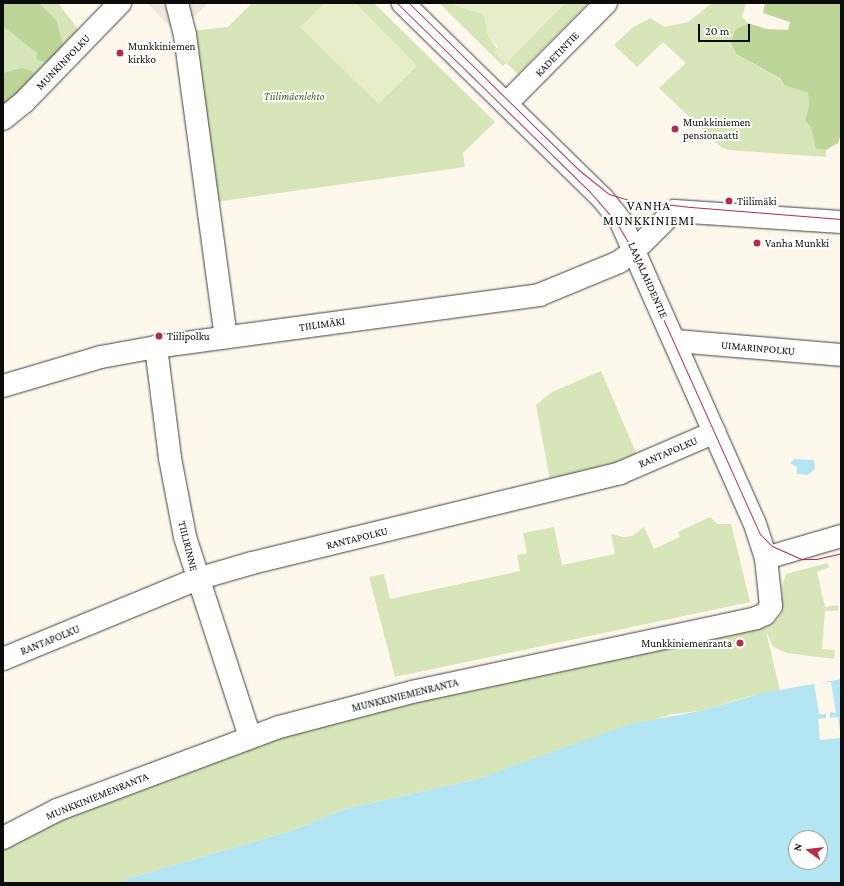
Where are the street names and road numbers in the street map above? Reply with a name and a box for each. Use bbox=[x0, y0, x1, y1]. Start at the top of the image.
street label: KADETINTIE bbox=[532, 29, 582, 79]
street label: MUNKINPOLKU bbox=[33, 31, 93, 93]
street label: LAAJALAHDENTIE bbox=[625, 240, 671, 320]
street label: TIILIMÄKI bbox=[298, 314, 346, 334]
street label: UIMARINPOLKU bbox=[720, 338, 796, 358]
street label: RANTAPOLKU bbox=[637, 434, 699, 470]
street label: TIILIRINNE bbox=[175, 519, 201, 573]
street label: RANTAPOLKU bbox=[325, 524, 389, 552]
street label: RANTAPOLKU bbox=[18, 622, 82, 658]
street label: MUNKKINIEMENRANTA bbox=[350, 675, 460, 715]
street label: MUNKKINIEMENRANTA bbox=[44, 769, 150, 823]

